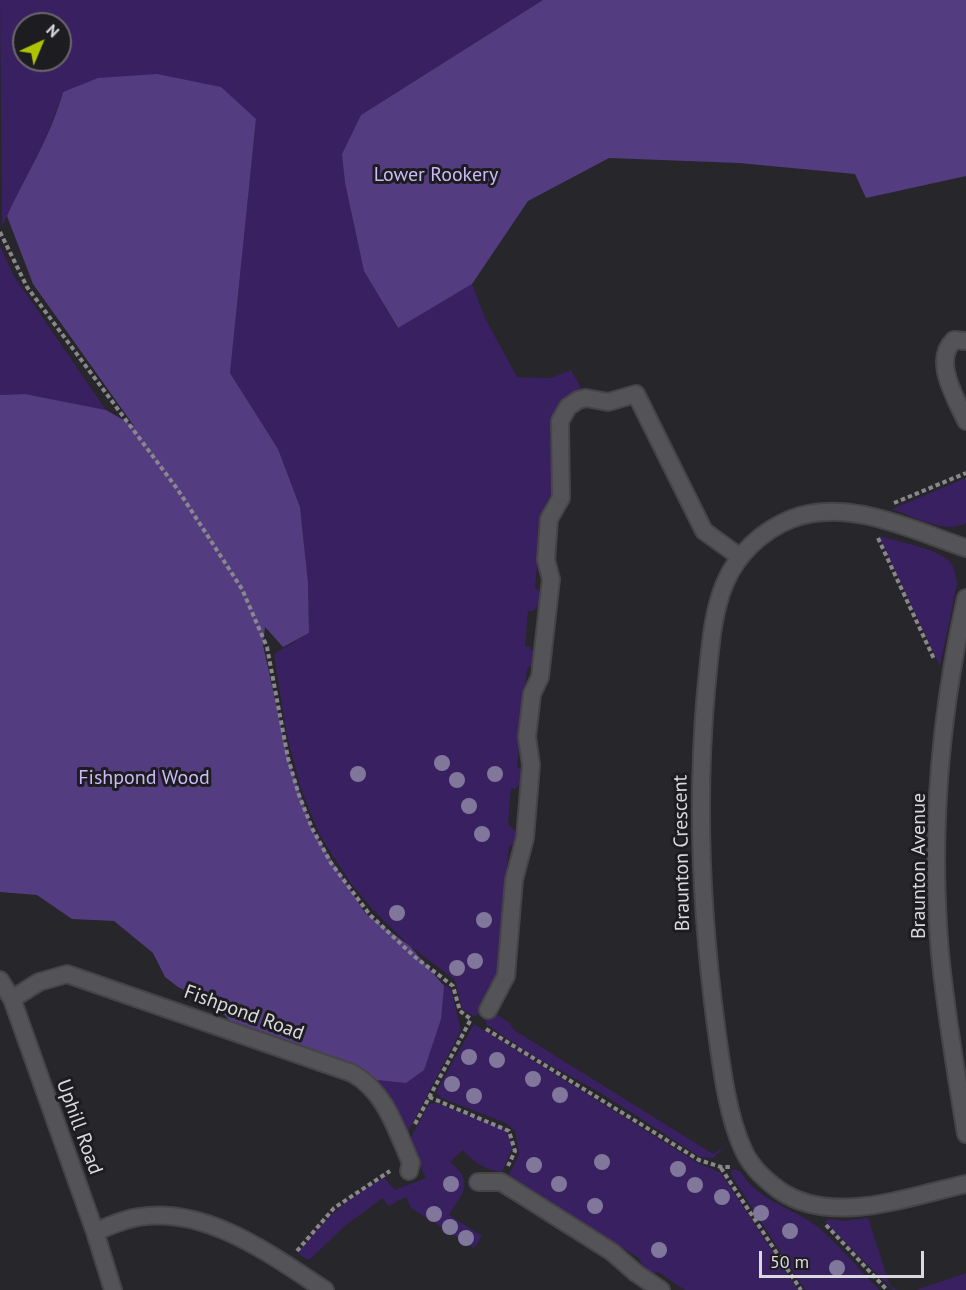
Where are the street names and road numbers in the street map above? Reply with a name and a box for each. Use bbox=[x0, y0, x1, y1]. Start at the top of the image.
street label: Braunton Crescent bbox=[669, 775, 695, 931]
street label: Braunton Avenue bbox=[907, 793, 931, 939]
street label: Fishpond Road bbox=[181, 980, 307, 1046]
street label: Uphill Road bbox=[51, 1076, 107, 1178]

